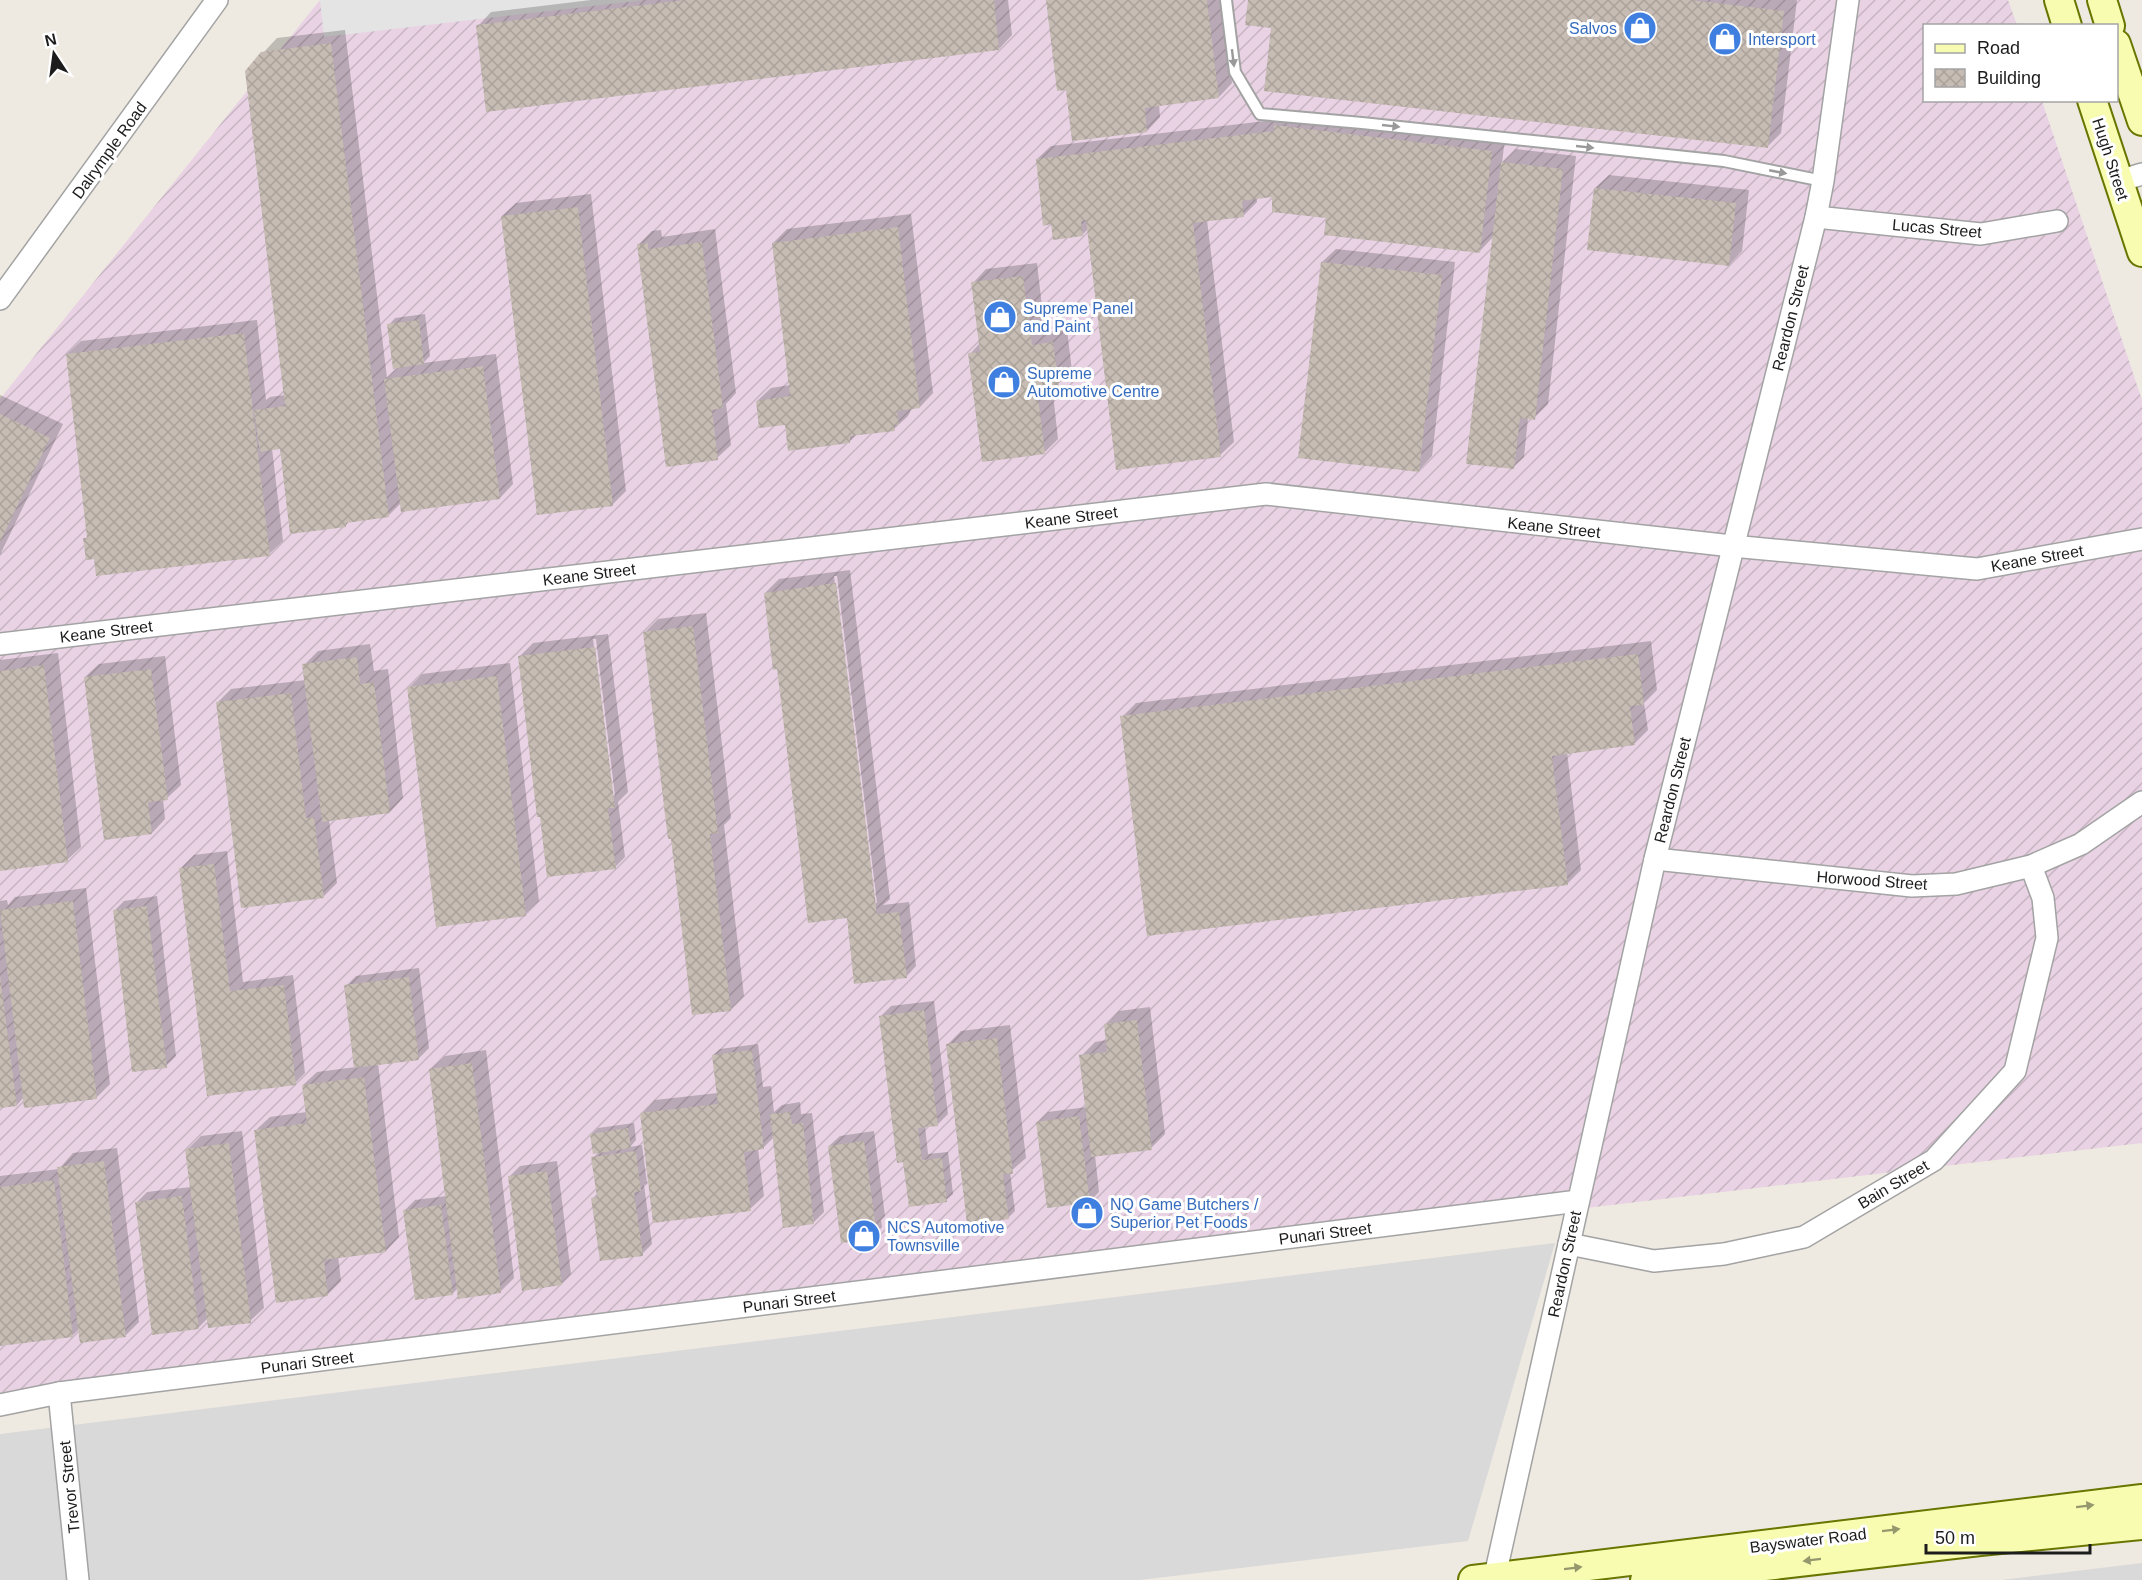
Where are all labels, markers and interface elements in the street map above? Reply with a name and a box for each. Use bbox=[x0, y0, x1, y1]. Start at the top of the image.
shop icon: Salvos bbox=[1622, 10, 1658, 46]
place label: Salvos bbox=[1569, 20, 1617, 37]
shop icon: Intersport bbox=[1707, 21, 1743, 57]
north arrow bbox=[24, 24, 84, 84]
legend bbox=[1923, 24, 2118, 102]
text: N bbox=[43, 30, 58, 49]
place label: Intersport bbox=[1748, 31, 1816, 48]
text: Road bbox=[1977, 38, 2020, 58]
one-way arrow bbox=[1229, 49, 1238, 68]
text: Building bbox=[1977, 68, 2041, 88]
street label: Dalrymple Road bbox=[69, 99, 150, 202]
street label: Hugh Street bbox=[2089, 116, 2132, 203]
one-way arrow bbox=[1382, 121, 1401, 131]
one-way arrow bbox=[1576, 142, 1595, 152]
one-way arrow bbox=[1769, 168, 1788, 177]
street label: Lucas Street bbox=[1891, 216, 1983, 241]
street label: Reardon Street bbox=[1769, 263, 1812, 373]
shop icon: Supreme Panel and Paint bbox=[982, 299, 1018, 335]
place label: Supreme Panel and Paint bbox=[1023, 300, 1133, 335]
shop icon: Supreme Automotive Centre bbox=[986, 364, 1022, 400]
place label: Supreme Automotive Centre bbox=[1027, 365, 1160, 400]
street label: Keane Street bbox=[1024, 503, 1119, 532]
street label: Keane Street bbox=[1507, 514, 1602, 541]
street label: Keane Street bbox=[1990, 542, 2085, 575]
street label: Keane Street bbox=[542, 560, 637, 589]
street label: Keane Street bbox=[59, 617, 154, 646]
street label: Reardon Street bbox=[1651, 735, 1694, 845]
street label: Horwood Street bbox=[1816, 868, 1929, 893]
street label: Bain Street bbox=[1855, 1156, 1932, 1212]
shop icon: NQ Game Butchers / Superior Pet Foods bbox=[1069, 1195, 1105, 1231]
place label: NQ Game Butchers / Superior Pet Foods bbox=[1110, 1196, 1259, 1231]
street label: Reardon Street bbox=[1545, 1209, 1584, 1319]
shop icon: NCS Automotive Townsville bbox=[846, 1218, 882, 1254]
place label: NCS Automotive Townsville bbox=[887, 1219, 1004, 1254]
street label: Punari Street bbox=[1278, 1219, 1373, 1248]
street label: Punari Street bbox=[742, 1287, 837, 1316]
street label: Punari Street bbox=[260, 1348, 355, 1377]
street label: Trevor Street bbox=[56, 1439, 83, 1534]
one-way arrow bbox=[2076, 1502, 2095, 1511]
scale bar bbox=[1926, 1517, 2090, 1555]
street label: Bayswater Road bbox=[1749, 1525, 1867, 1556]
one-way arrow bbox=[1882, 1525, 1901, 1535]
text: 50 m bbox=[1935, 1528, 1975, 1548]
one-way arrow bbox=[1803, 1556, 1822, 1565]
one-way arrow bbox=[1563, 1563, 1582, 1573]

